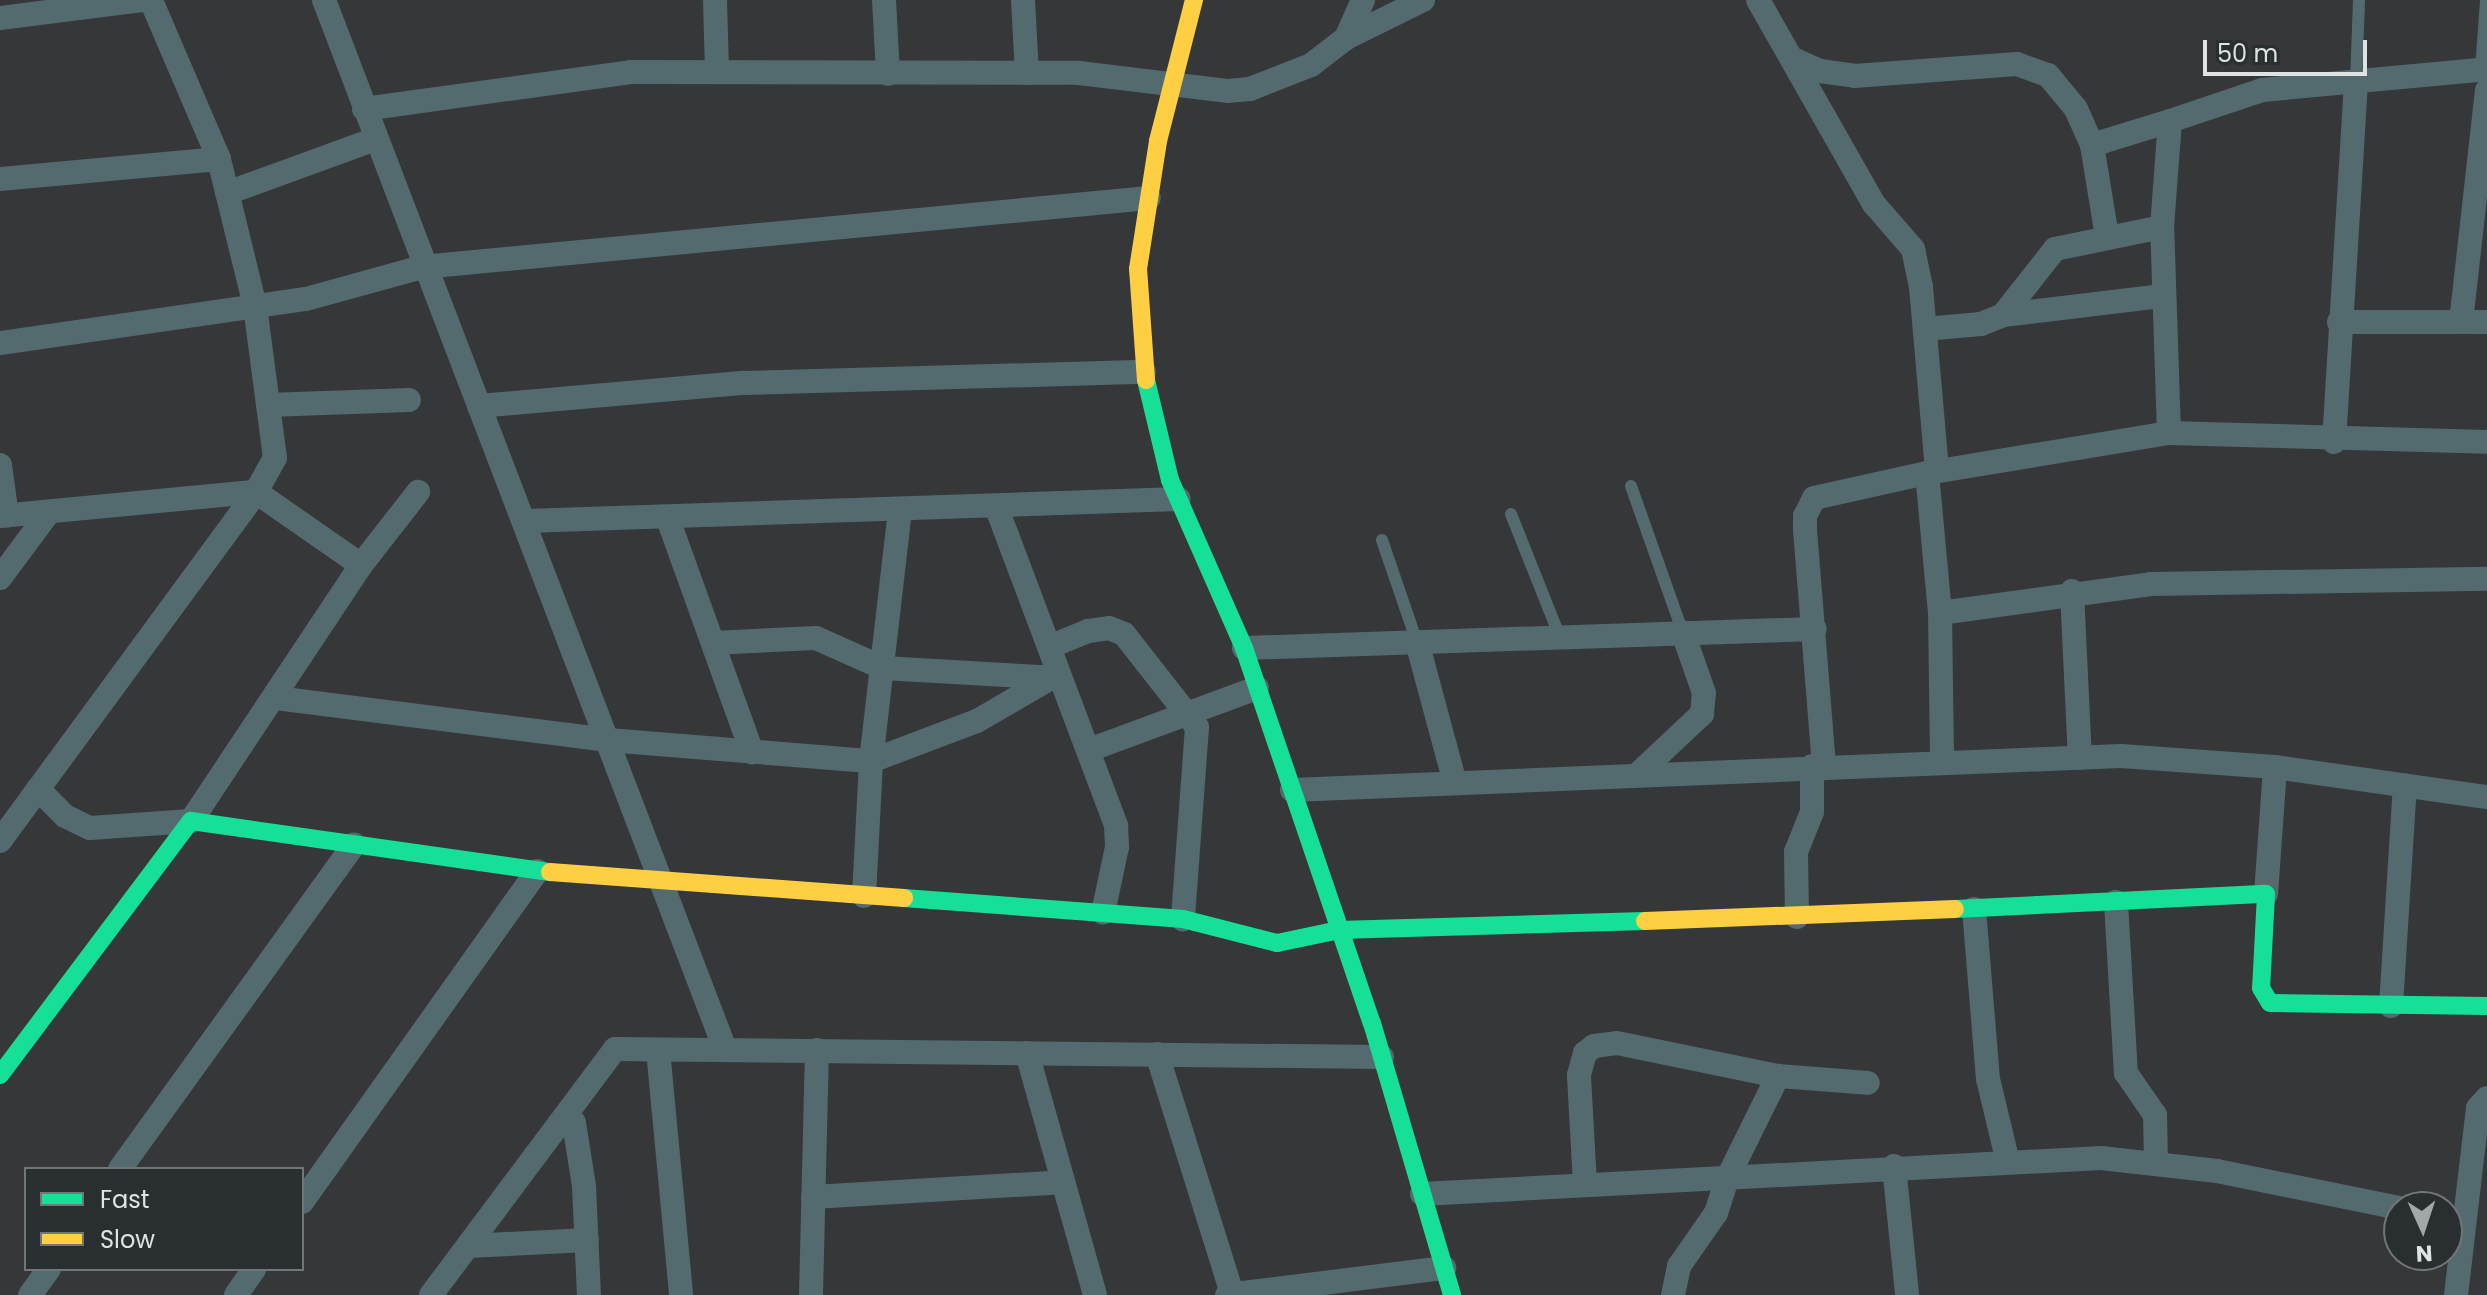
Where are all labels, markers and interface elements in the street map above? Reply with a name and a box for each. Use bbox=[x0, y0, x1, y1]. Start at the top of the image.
scale bar bbox=[2207, 24, 2371, 74]
text: 50 m bbox=[2217, 37, 2278, 70]
legend bbox=[24, 1167, 304, 1271]
text: Fast bbox=[100, 1183, 150, 1216]
north arrow bbox=[2383, 1191, 2463, 1271]
text: Slow bbox=[100, 1223, 155, 1256]
text: N bbox=[2415, 1238, 2433, 1269]

